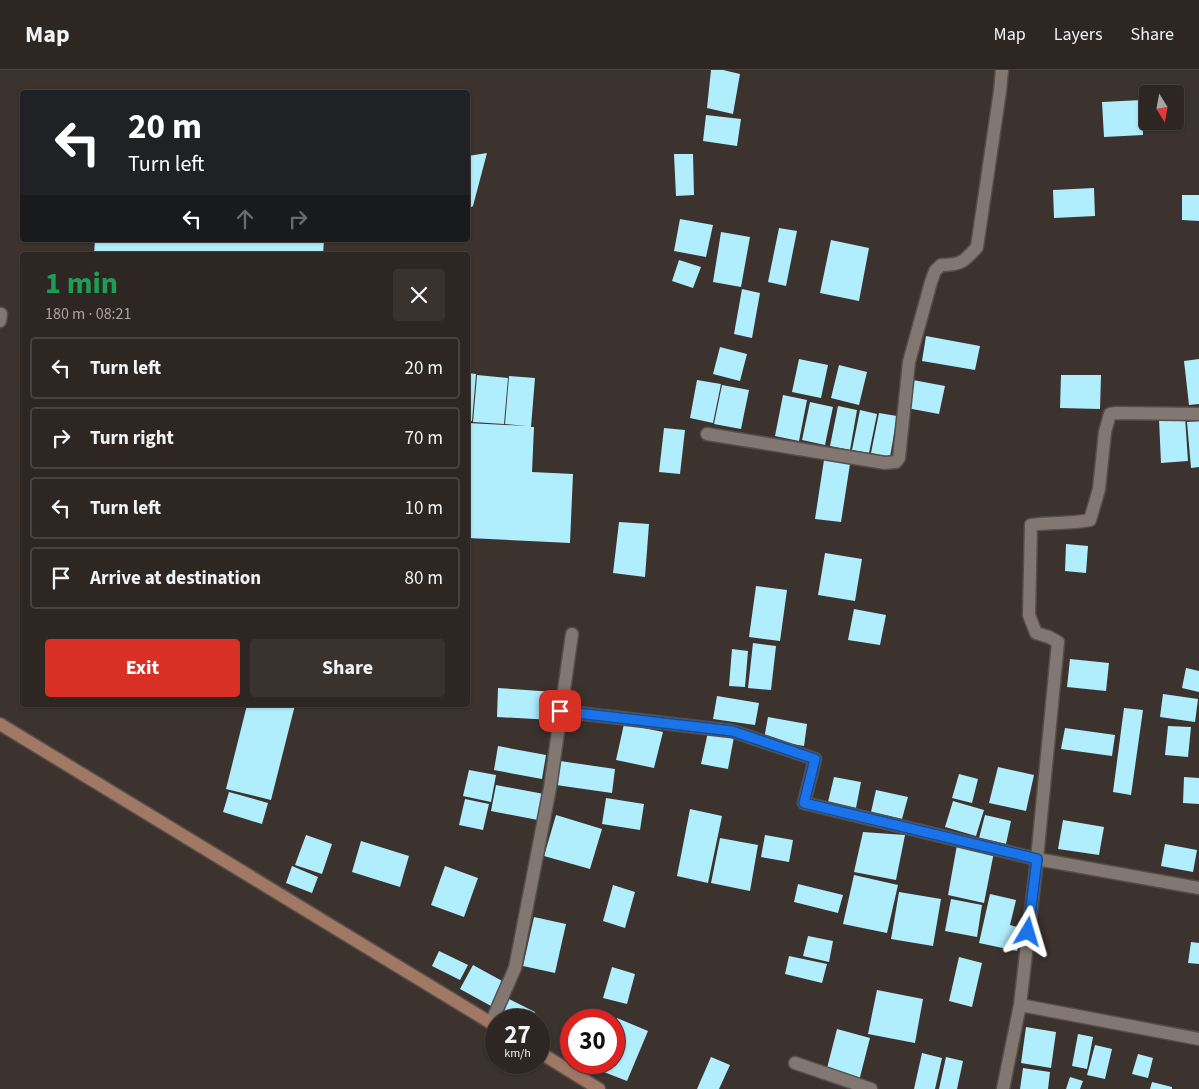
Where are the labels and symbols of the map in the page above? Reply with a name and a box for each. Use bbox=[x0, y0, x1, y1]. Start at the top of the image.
north arrow bbox=[1139, 85, 1184, 130]
pin bbox=[539, 690, 581, 732]
position arrow bbox=[1001, 905, 1053, 957]
speed limit sign: 30 bbox=[560, 1009, 625, 1074]

